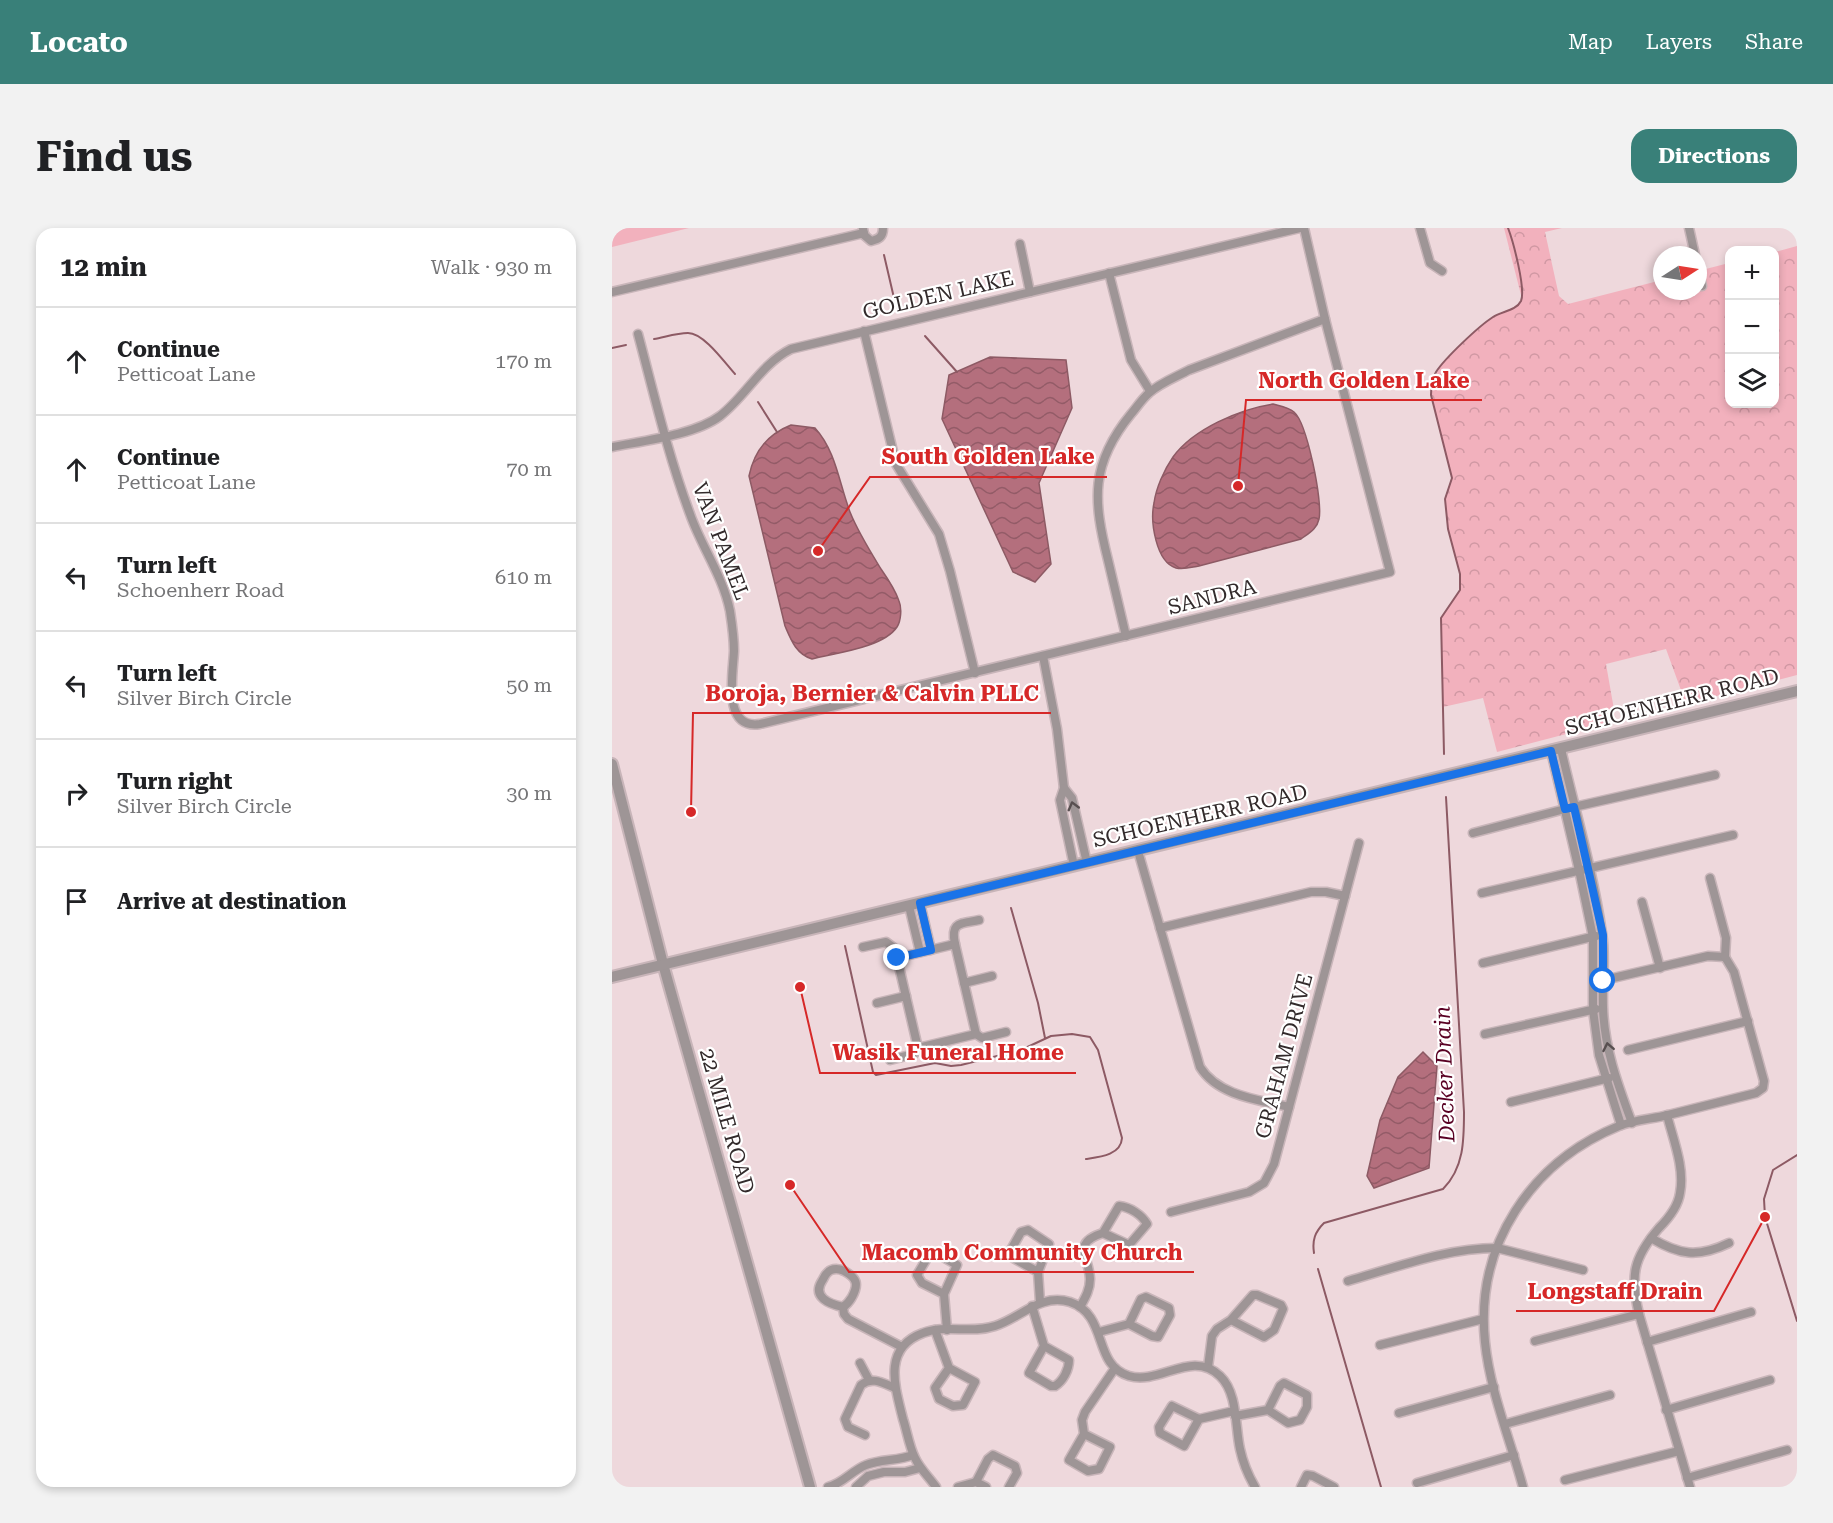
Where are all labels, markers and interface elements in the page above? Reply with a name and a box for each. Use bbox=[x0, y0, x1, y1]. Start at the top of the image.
text: Locato bbox=[30, 26, 128, 59]
text: Map bbox=[1568, 30, 1613, 54]
text: Layers bbox=[1646, 30, 1712, 54]
text: Share bbox=[1745, 30, 1803, 54]
button: Directions bbox=[1631, 129, 1797, 183]
text: Find us bbox=[36, 132, 193, 181]
north arrow bbox=[1653, 246, 1707, 300]
map controls bbox=[1725, 246, 1779, 408]
button: + bbox=[1725, 246, 1779, 300]
text: 12 min bbox=[60, 252, 147, 282]
text: Walk · 930 m bbox=[431, 255, 552, 279]
street label: GOLDEN LAKE bbox=[860, 266, 1016, 324]
button: − bbox=[1725, 300, 1779, 354]
text: Continue bbox=[117, 337, 220, 362]
icon: ahead bbox=[60, 345, 93, 378]
text: 170 m bbox=[495, 349, 552, 373]
button: layers bbox=[1725, 354, 1779, 408]
callout: North Golden Lake bbox=[1246, 360, 1482, 400]
text: Petticoat Lane bbox=[117, 362, 256, 386]
text: North Golden Lake bbox=[1258, 368, 1470, 393]
callout: South Golden Lake bbox=[870, 437, 1107, 477]
text: South Golden Lake bbox=[881, 444, 1095, 469]
text: Continue bbox=[117, 445, 220, 470]
icon: ahead bbox=[60, 453, 93, 486]
text: 70 m bbox=[506, 457, 552, 481]
text: Petticoat Lane bbox=[117, 470, 256, 494]
street label: VAN PAMEL bbox=[688, 479, 754, 603]
text: Turn left bbox=[117, 553, 217, 578]
icon: left bbox=[60, 561, 93, 594]
text: 610 m bbox=[495, 565, 552, 589]
street label: SANDRA bbox=[1165, 574, 1259, 620]
text: Schoenherr Road bbox=[117, 578, 284, 602]
text: Turn left bbox=[117, 661, 217, 686]
street label: SCHOENHERR ROAD bbox=[1563, 664, 1781, 740]
icon: left bbox=[60, 669, 93, 702]
text: 50 m bbox=[506, 673, 552, 697]
callout: Boroja, Bernier & Calvin PLLC bbox=[693, 673, 1051, 713]
text: Boroja, Bernier & Calvin PLLC bbox=[705, 681, 1039, 706]
text: Silver Birch Circle bbox=[117, 686, 292, 710]
text: Turn right bbox=[117, 769, 232, 794]
icon: right bbox=[60, 777, 93, 810]
street label: SCHOENHERR ROAD bbox=[1090, 780, 1310, 852]
text: 30 m bbox=[506, 781, 552, 805]
text: Silver Birch Circle bbox=[117, 794, 292, 818]
one-way arrow bbox=[1068, 801, 1081, 811]
icon: arrive bbox=[60, 885, 93, 918]
text: Arrive at destination bbox=[117, 889, 346, 914]
route end bbox=[883, 944, 909, 970]
route start bbox=[1589, 967, 1615, 993]
street label: GRAHAM DRIVE bbox=[1250, 971, 1318, 1141]
water label: Decker Drain bbox=[1430, 1005, 1459, 1144]
callout: Wasik Funeral Home bbox=[820, 1033, 1076, 1073]
text: Wasik Funeral Home bbox=[832, 1040, 1064, 1065]
one-way arrow bbox=[1602, 1042, 1615, 1052]
street label: 22 MILE ROAD bbox=[695, 1046, 759, 1196]
callout: Macomb Community Church bbox=[849, 1232, 1194, 1272]
text: Macomb Community Church bbox=[861, 1240, 1183, 1265]
callout: Longstaff Drain bbox=[1516, 1271, 1714, 1311]
text: Longstaff Drain bbox=[1528, 1279, 1703, 1304]

